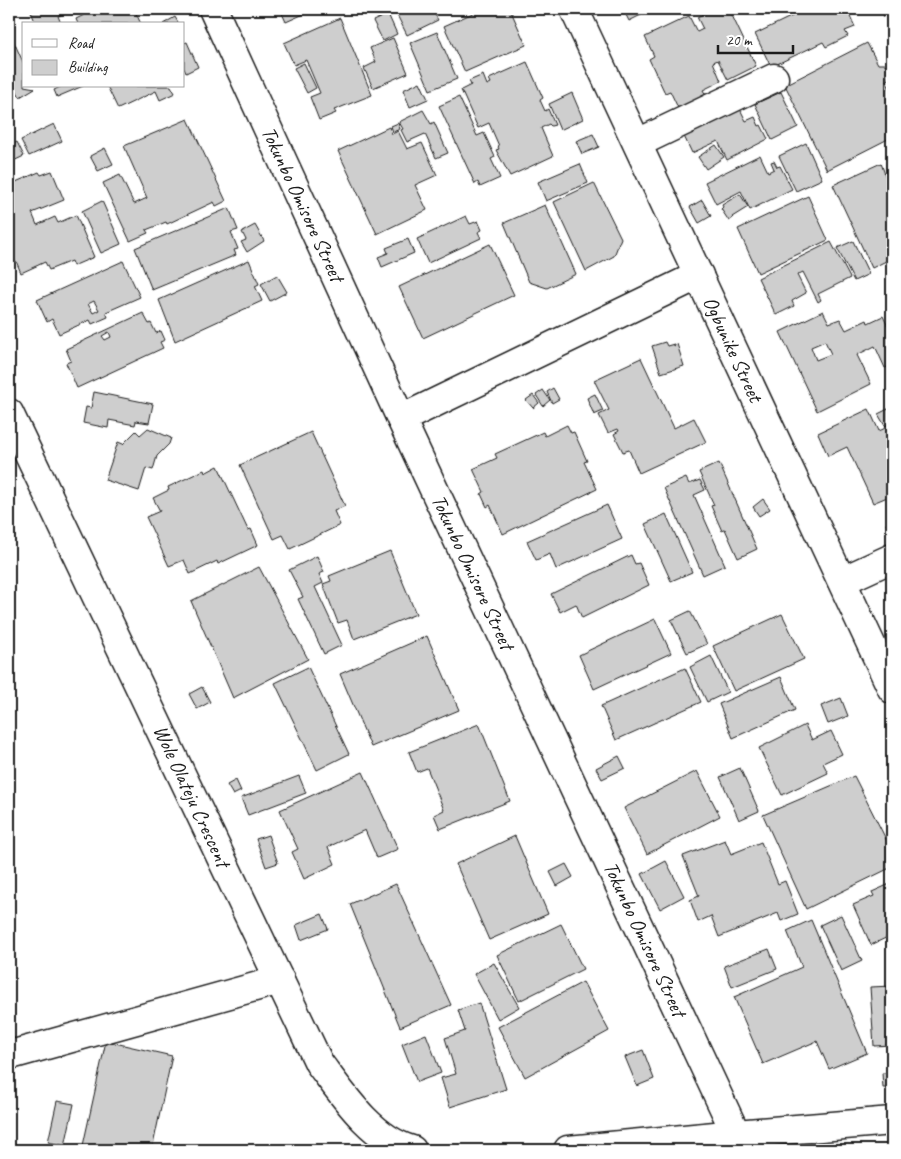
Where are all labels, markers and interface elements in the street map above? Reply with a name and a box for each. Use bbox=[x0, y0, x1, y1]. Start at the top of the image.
legend bbox=[22, 22, 185, 88]
scale bar bbox=[718, 22, 794, 54]
text: 20 m bbox=[726, 31, 753, 50]
text: Road bbox=[68, 34, 95, 53]
text: Building bbox=[68, 58, 108, 77]
street label: Tokunbo Omisore Street bbox=[256, 122, 352, 288]
street label: Ogbunike Street bbox=[697, 292, 770, 408]
street label: Tokunbo Omisore Street bbox=[426, 490, 522, 656]
street label: Wole Olateju Crescent bbox=[148, 721, 238, 874]
street label: Tokunbo Omisore Street bbox=[598, 857, 694, 1023]

